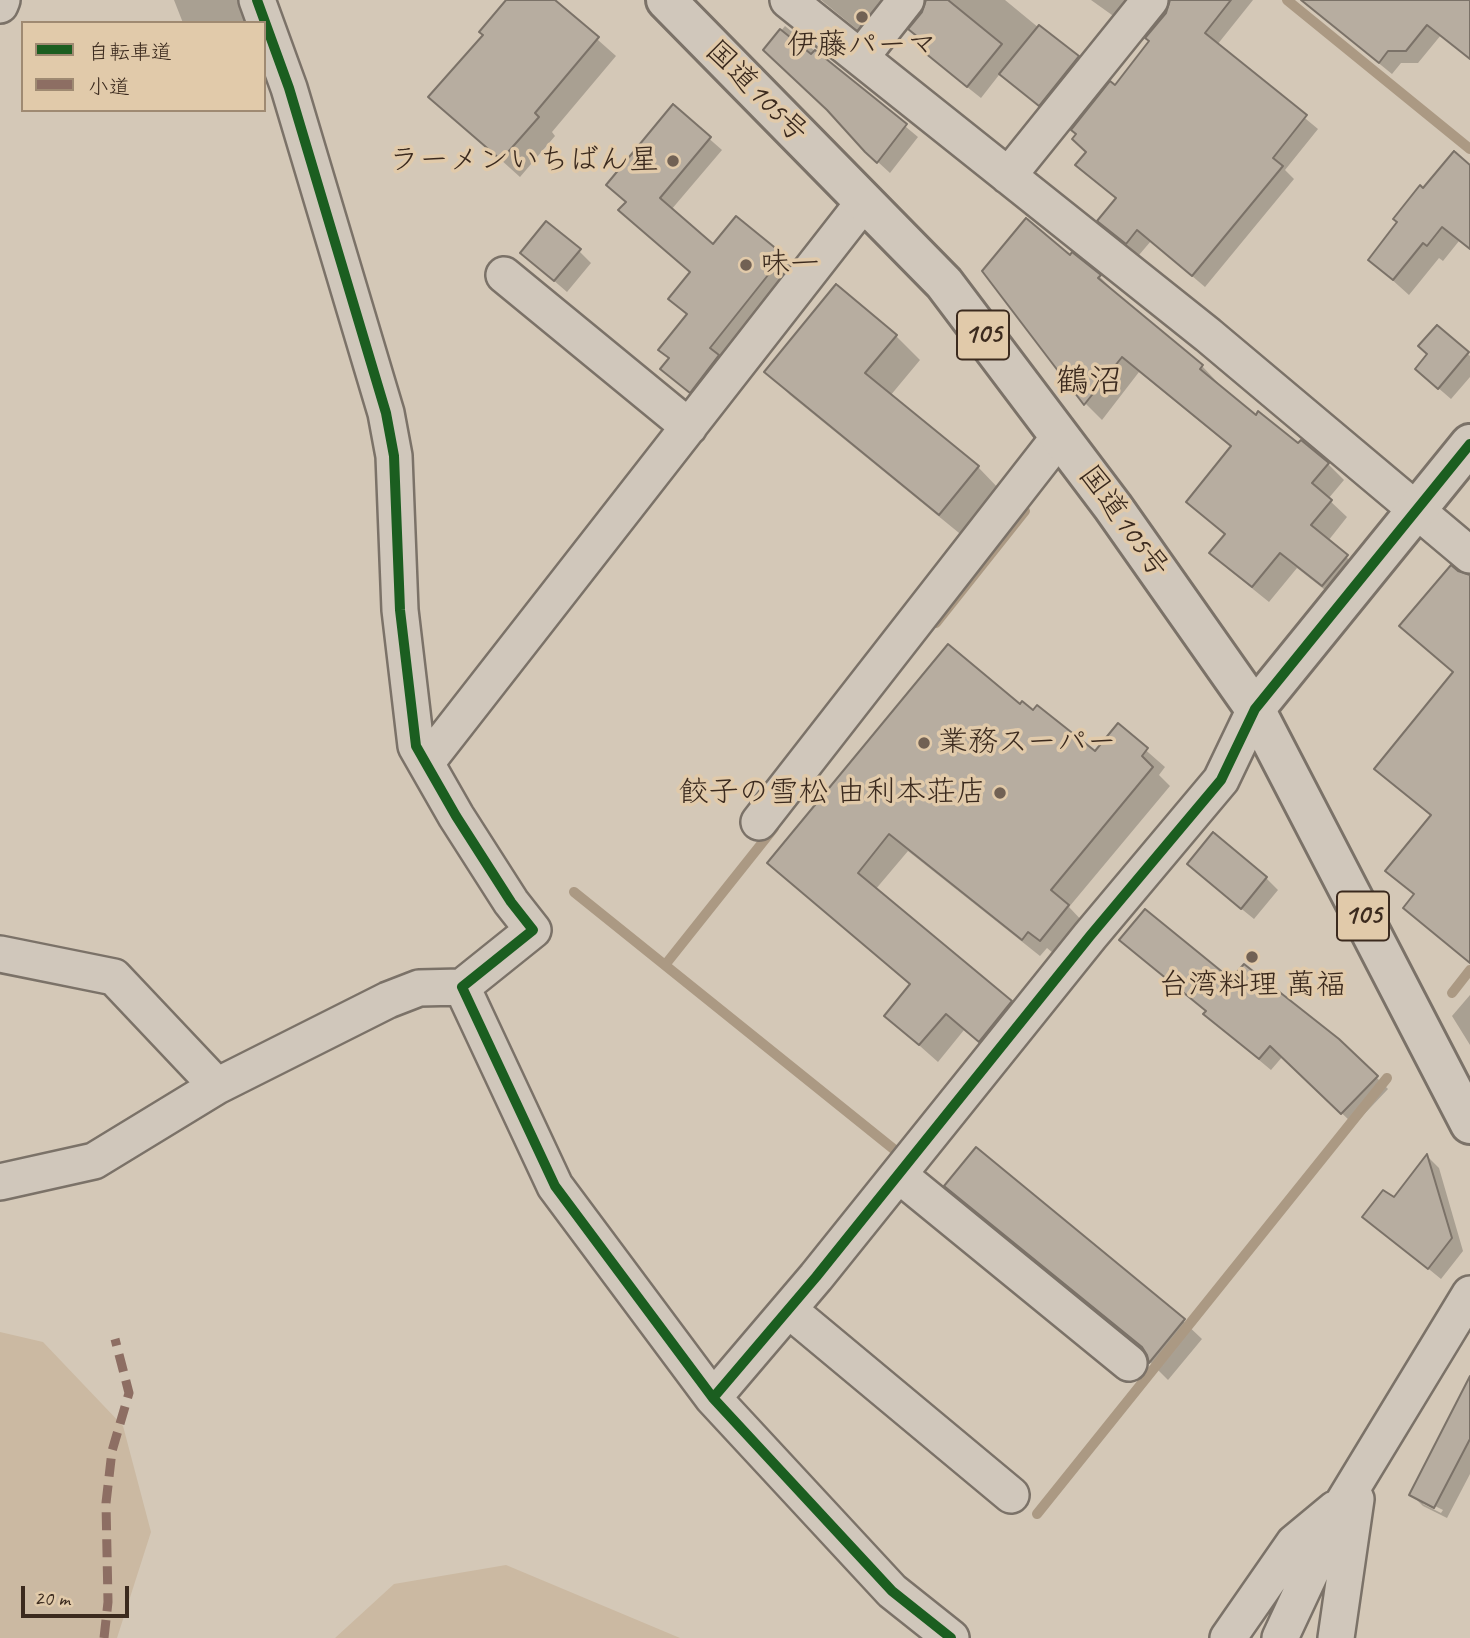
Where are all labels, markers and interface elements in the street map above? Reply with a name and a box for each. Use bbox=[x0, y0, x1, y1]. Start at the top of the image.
marker: 伊藤パーマ bbox=[854, 9, 870, 25]
legend bbox=[21, 21, 266, 112]
place label: 伊藤パーマ bbox=[787, 28, 937, 64]
street label: 国道105号 bbox=[697, 33, 815, 151]
text: 自転車道 bbox=[88, 39, 172, 65]
text: 小道 bbox=[88, 74, 130, 100]
place label: ラーメンいちばん星 bbox=[389, 143, 659, 179]
marker: ラーメンいちばん星 bbox=[665, 153, 681, 169]
place label: 味一 bbox=[760, 247, 820, 283]
marker: 味一 bbox=[738, 257, 754, 273]
road number: 105 bbox=[957, 310, 1009, 360]
district label: 鶴沼 bbox=[1056, 362, 1122, 402]
street label: 国道105号 bbox=[1070, 459, 1176, 585]
place label: 業務スーパー bbox=[938, 725, 1117, 761]
marker: 業務スーパー bbox=[916, 735, 932, 751]
place label: 餃子の雪松 由利本荘店 bbox=[679, 775, 986, 811]
marker: 餃子の雪松 由利本荘店 bbox=[992, 785, 1008, 801]
road number: 105 bbox=[1337, 892, 1389, 940]
marker: 台湾料理 萬福 bbox=[1244, 949, 1260, 965]
place label: 台湾料理 萬福 bbox=[1158, 968, 1346, 1004]
scale bar bbox=[24, 1572, 133, 1616]
text: 20 m bbox=[34, 1585, 70, 1611]

